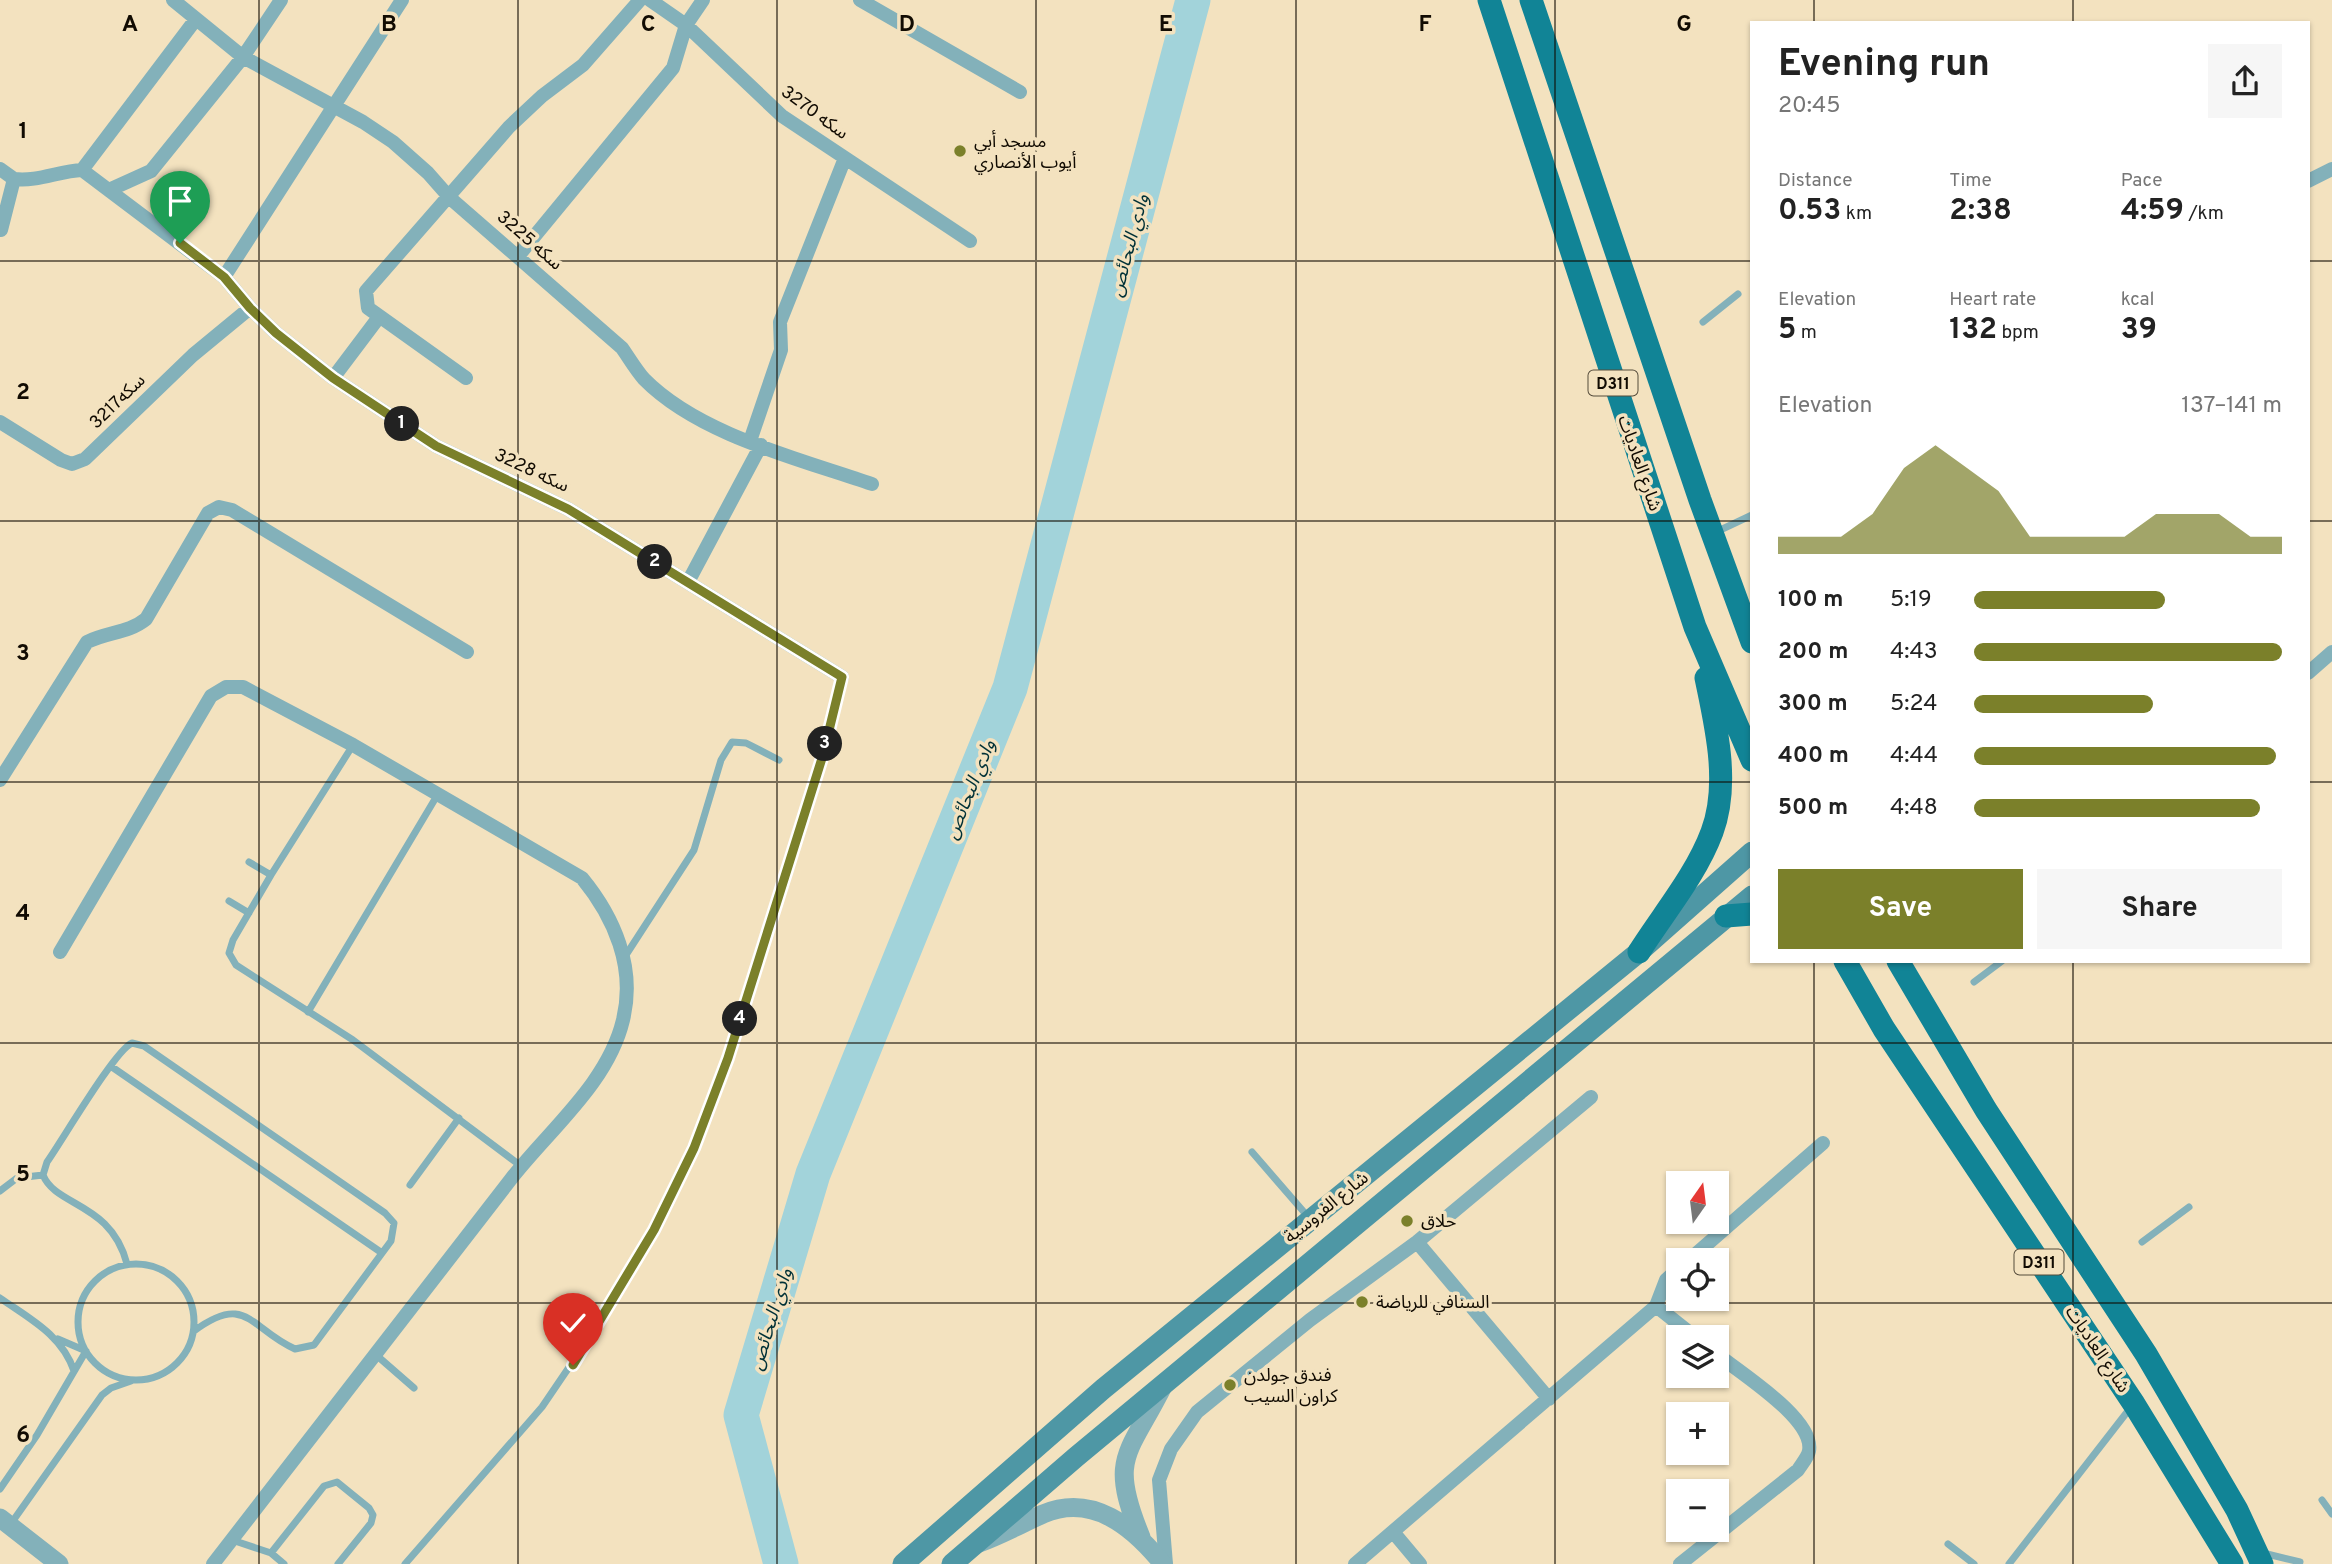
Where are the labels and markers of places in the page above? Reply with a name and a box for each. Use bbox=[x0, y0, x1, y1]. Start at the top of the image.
place label: مسجد أبي أيوب الأنصاري bbox=[974, 130, 1076, 175]
marker: مسجد أبي أيوب الأنصاري bbox=[952, 143, 968, 159]
pin bbox=[150, 171, 210, 243]
pin: 1 bbox=[384, 406, 420, 442]
pin: 2 bbox=[638, 544, 672, 580]
pin: 3 bbox=[808, 726, 842, 762]
pin: 4 bbox=[722, 1002, 758, 1036]
place label: حلاق bbox=[1421, 1211, 1456, 1234]
marker: حلاق bbox=[1399, 1213, 1415, 1229]
place label: السنافي للرياضة bbox=[1376, 1292, 1490, 1315]
pin bbox=[543, 1293, 603, 1365]
marker: السنافي للرياضة bbox=[1354, 1294, 1370, 1310]
place label: فندق جولدن كراون السيب bbox=[1244, 1365, 1338, 1409]
marker: فندق جولدن كراون السيب bbox=[1222, 1377, 1238, 1393]

